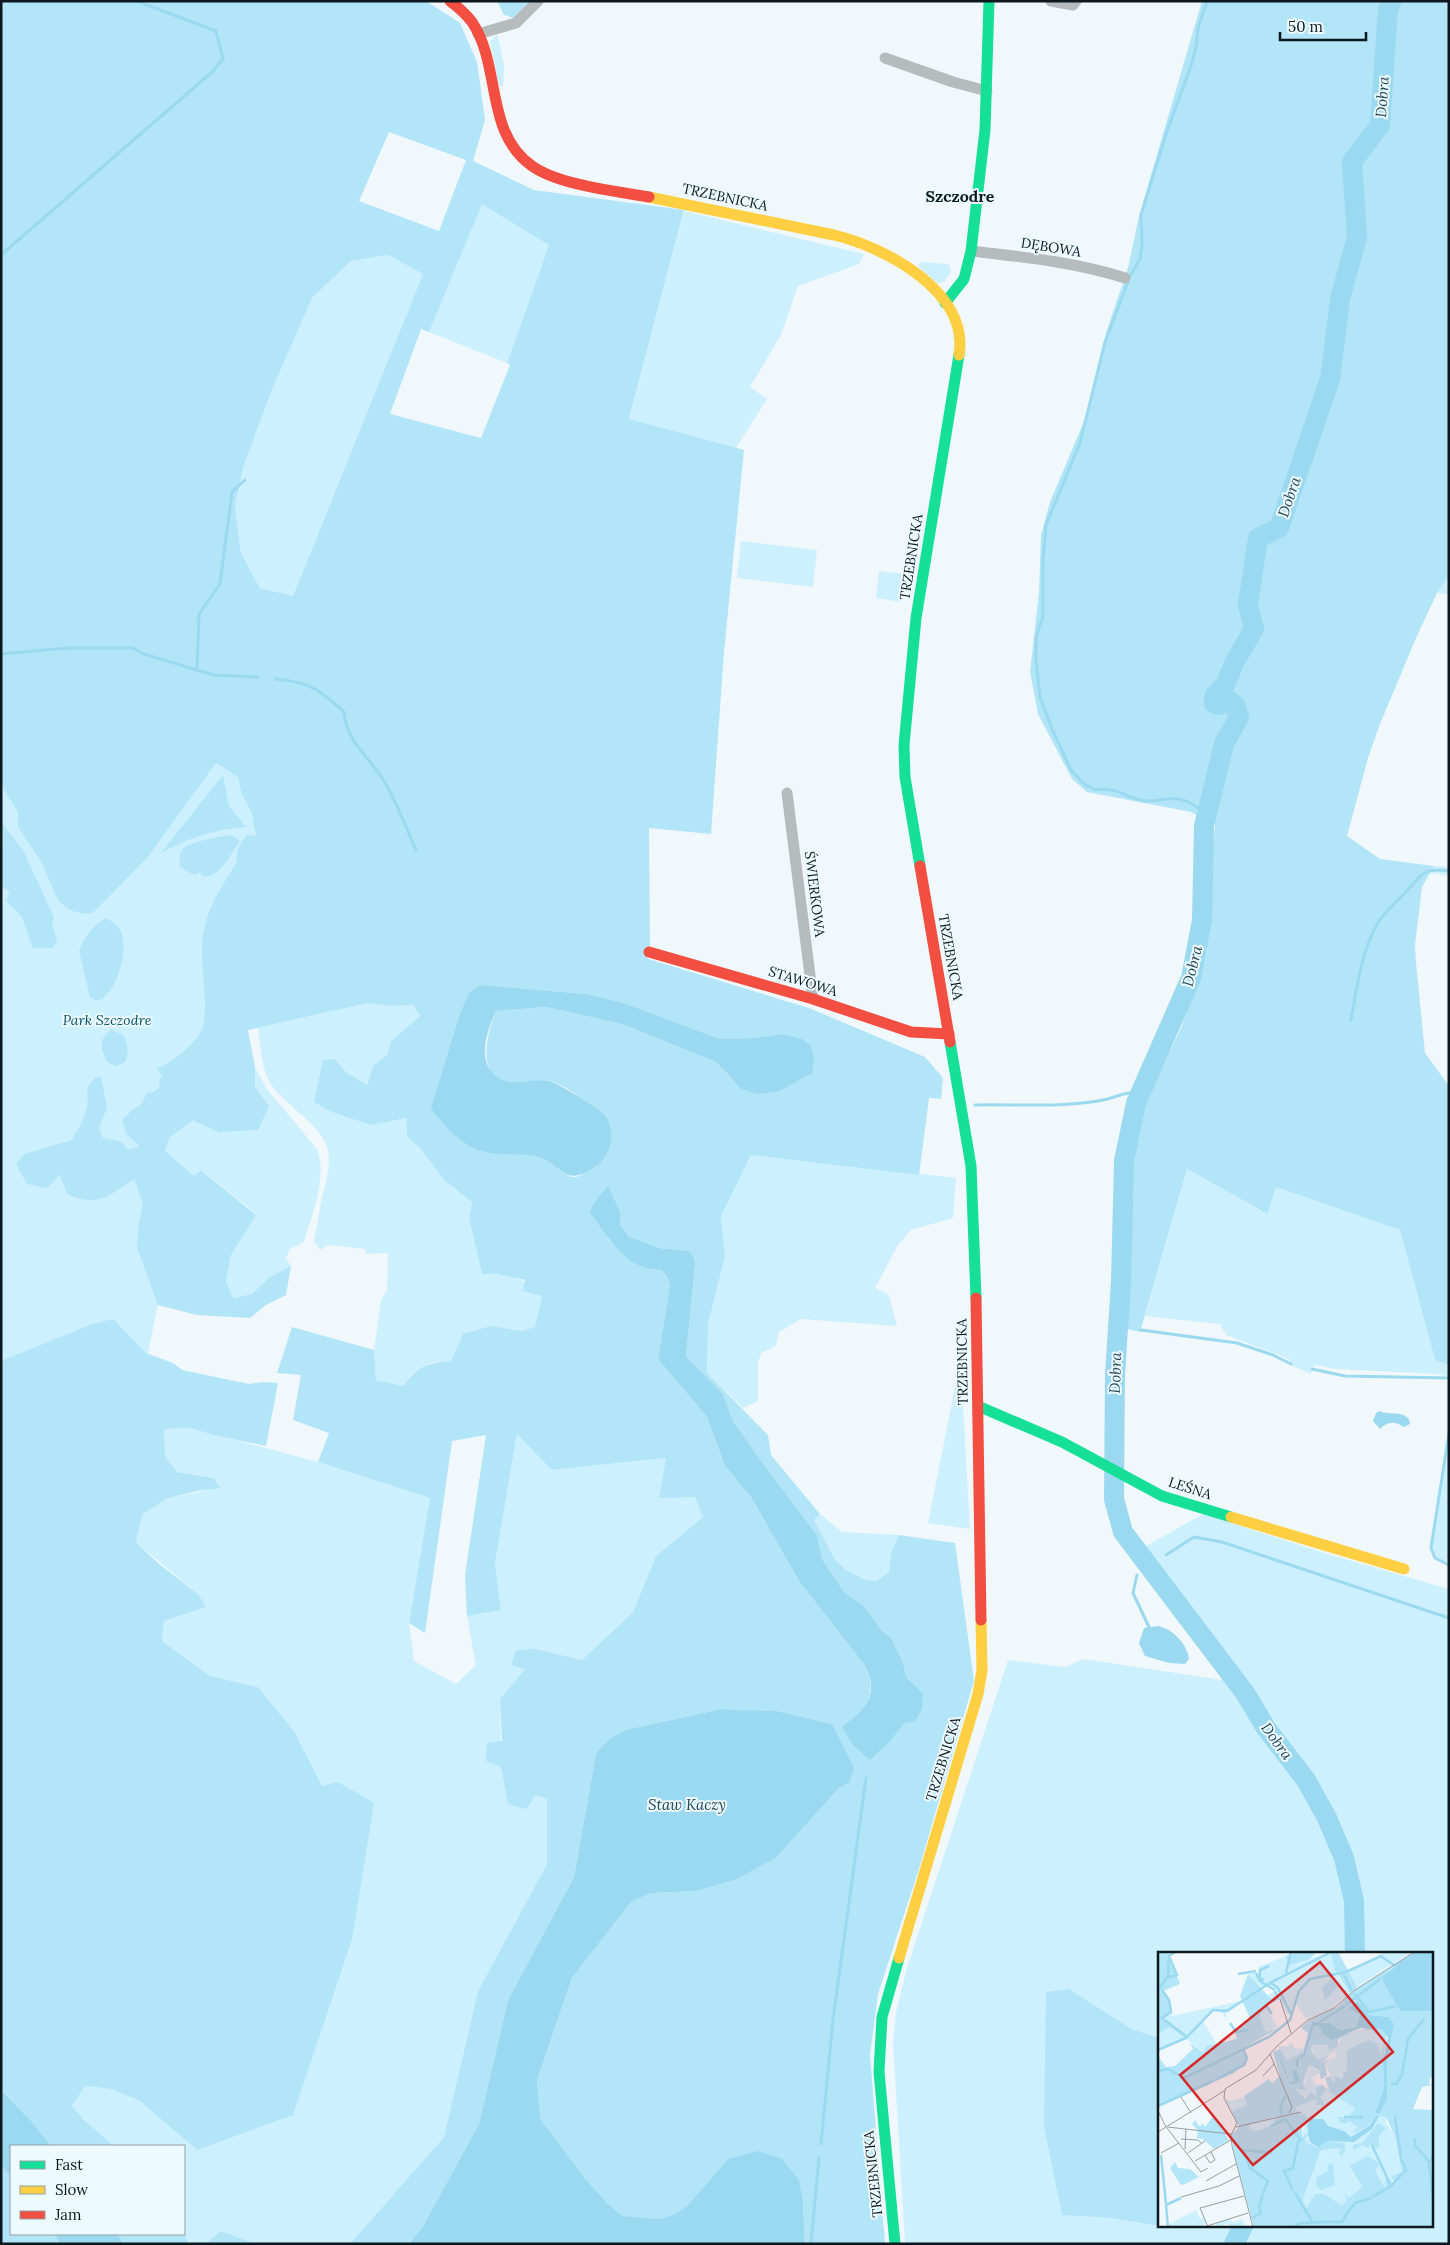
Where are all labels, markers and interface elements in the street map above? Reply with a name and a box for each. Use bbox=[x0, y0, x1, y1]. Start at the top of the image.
scale bar bbox=[1280, 10, 1366, 42]
text: 50 m bbox=[1288, 17, 1323, 36]
water label: Dobra bbox=[1371, 75, 1393, 118]
street label: TRZEBNICKA bbox=[681, 179, 770, 215]
district label: Szczodre bbox=[926, 186, 995, 206]
street label: DĘBOWA bbox=[1020, 233, 1083, 261]
water label: Dobra bbox=[1273, 474, 1305, 520]
street label: TRZEBNICKA bbox=[895, 512, 927, 601]
street label: ŚWIERKOWA bbox=[801, 850, 829, 938]
street label: TRZEBNICKA bbox=[935, 913, 967, 1002]
water label: Dobra bbox=[1178, 943, 1206, 988]
street label: STAWOWA bbox=[766, 962, 840, 1000]
park label: Park Szczodre bbox=[63, 1011, 152, 1029]
street label: TRZEBNICKA bbox=[952, 1318, 972, 1406]
water label: Dobra bbox=[1105, 1351, 1125, 1394]
street label: LEŚNA bbox=[1166, 1473, 1214, 1503]
street label: TRZEBNICKA bbox=[922, 1715, 964, 1803]
water label: Dobra bbox=[1257, 1719, 1297, 1764]
water label: Staw Kaczy bbox=[648, 1795, 726, 1814]
inset map bbox=[1158, 1952, 1432, 2228]
street label: TRZEBNICKA bbox=[859, 2130, 886, 2218]
legend bbox=[10, 2145, 185, 2235]
text: Fast bbox=[55, 2155, 83, 2174]
text: Slow bbox=[55, 2180, 88, 2199]
text: Jam bbox=[54, 2205, 82, 2224]

